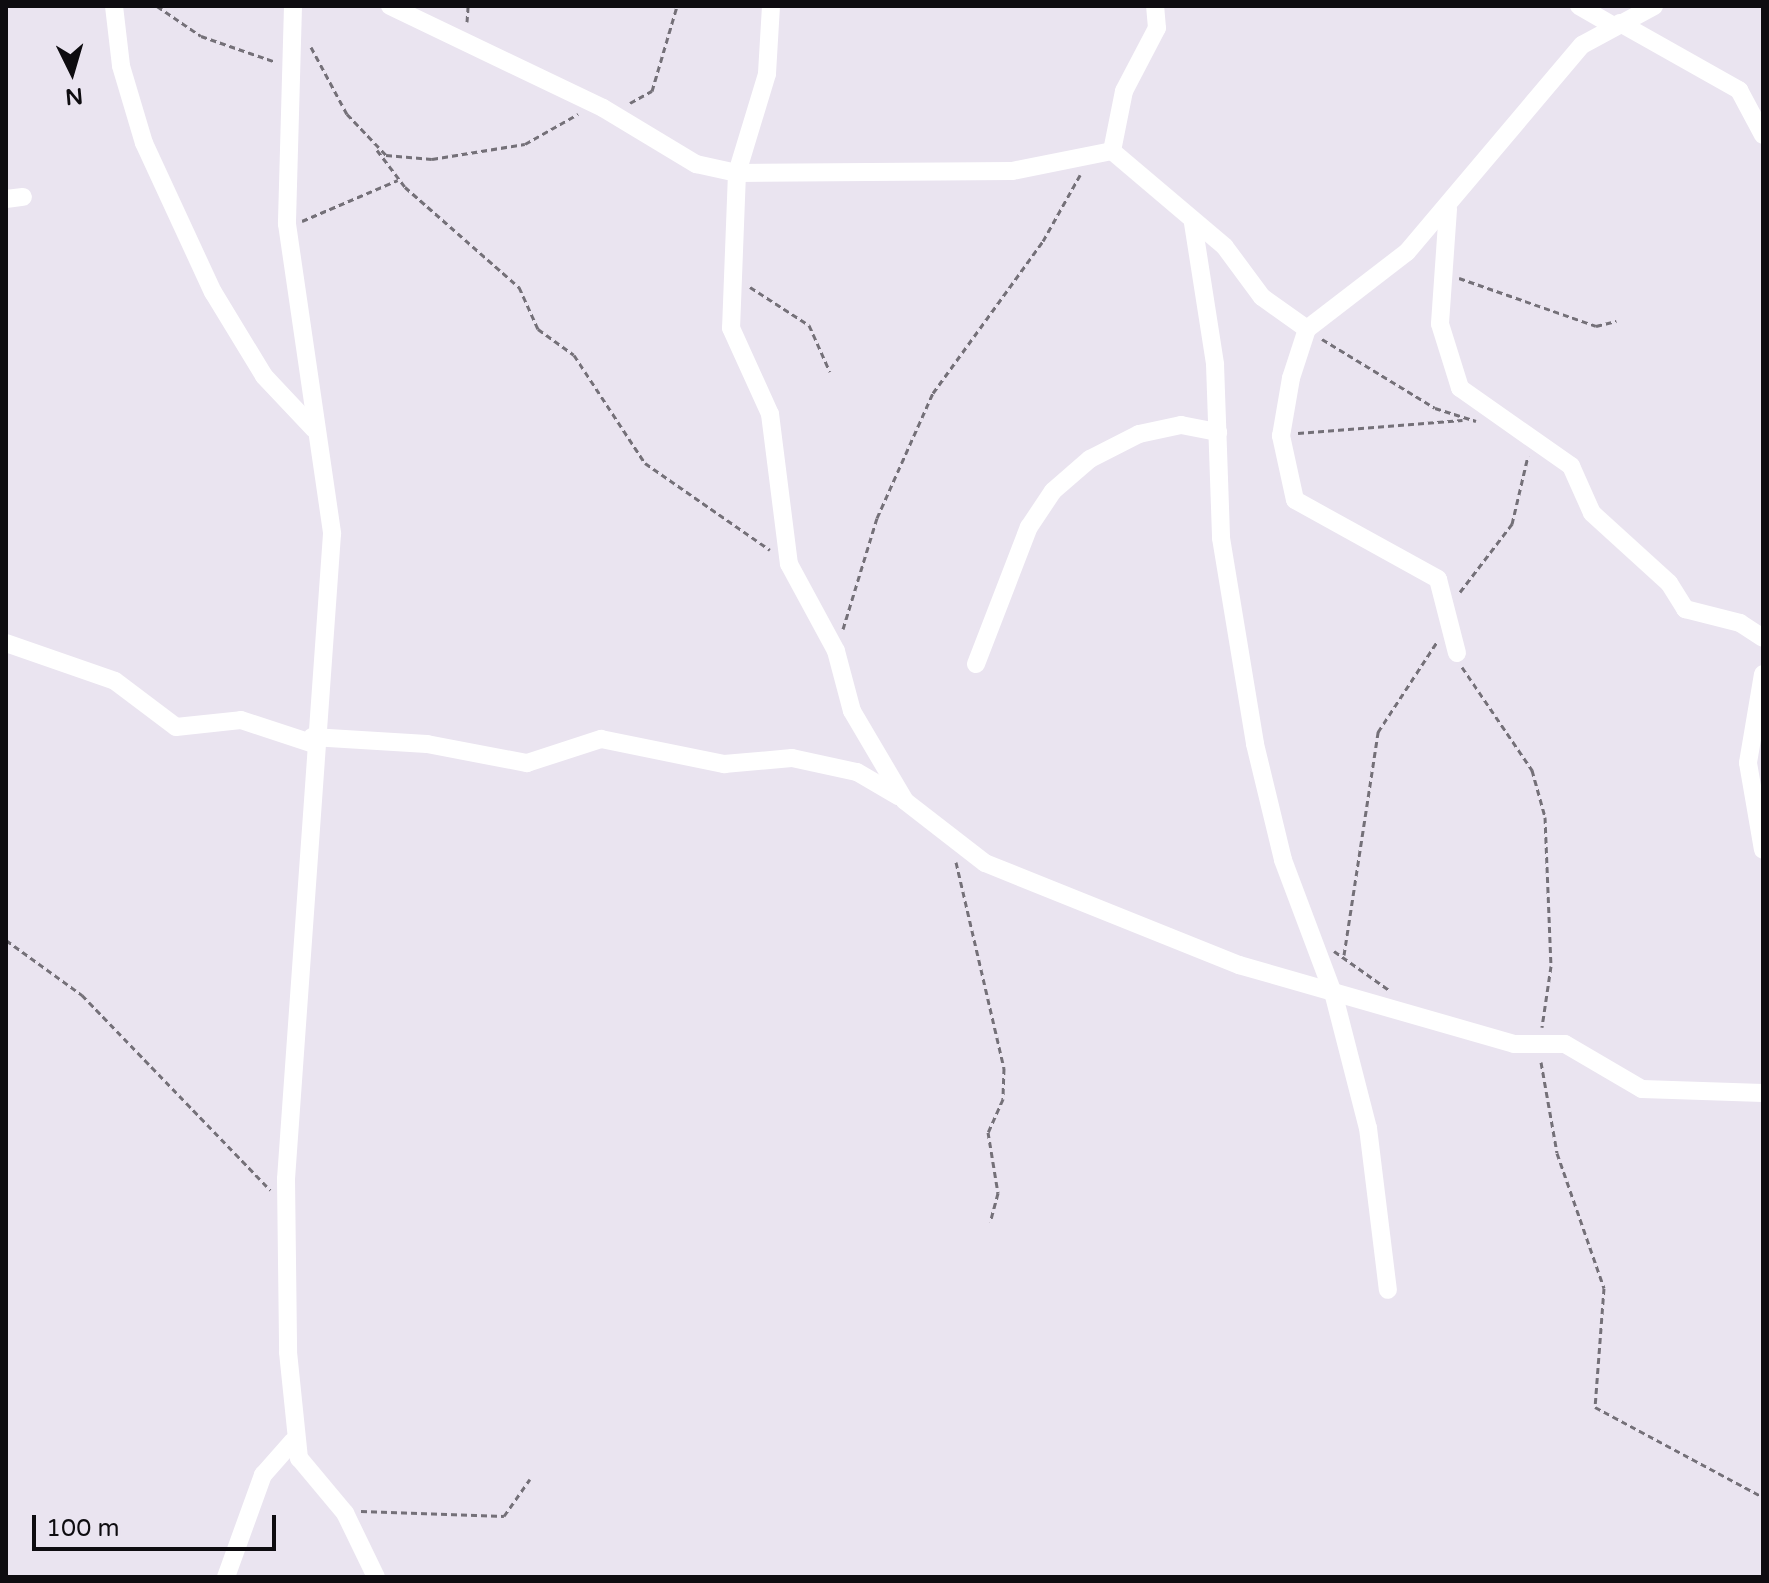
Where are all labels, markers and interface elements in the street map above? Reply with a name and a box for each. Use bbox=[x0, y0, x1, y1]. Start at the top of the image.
north arrow bbox=[32, 32, 112, 112]
text: N bbox=[64, 82, 84, 110]
scale bar bbox=[36, 1499, 280, 1549]
text: 100 m bbox=[46, 1514, 120, 1543]

